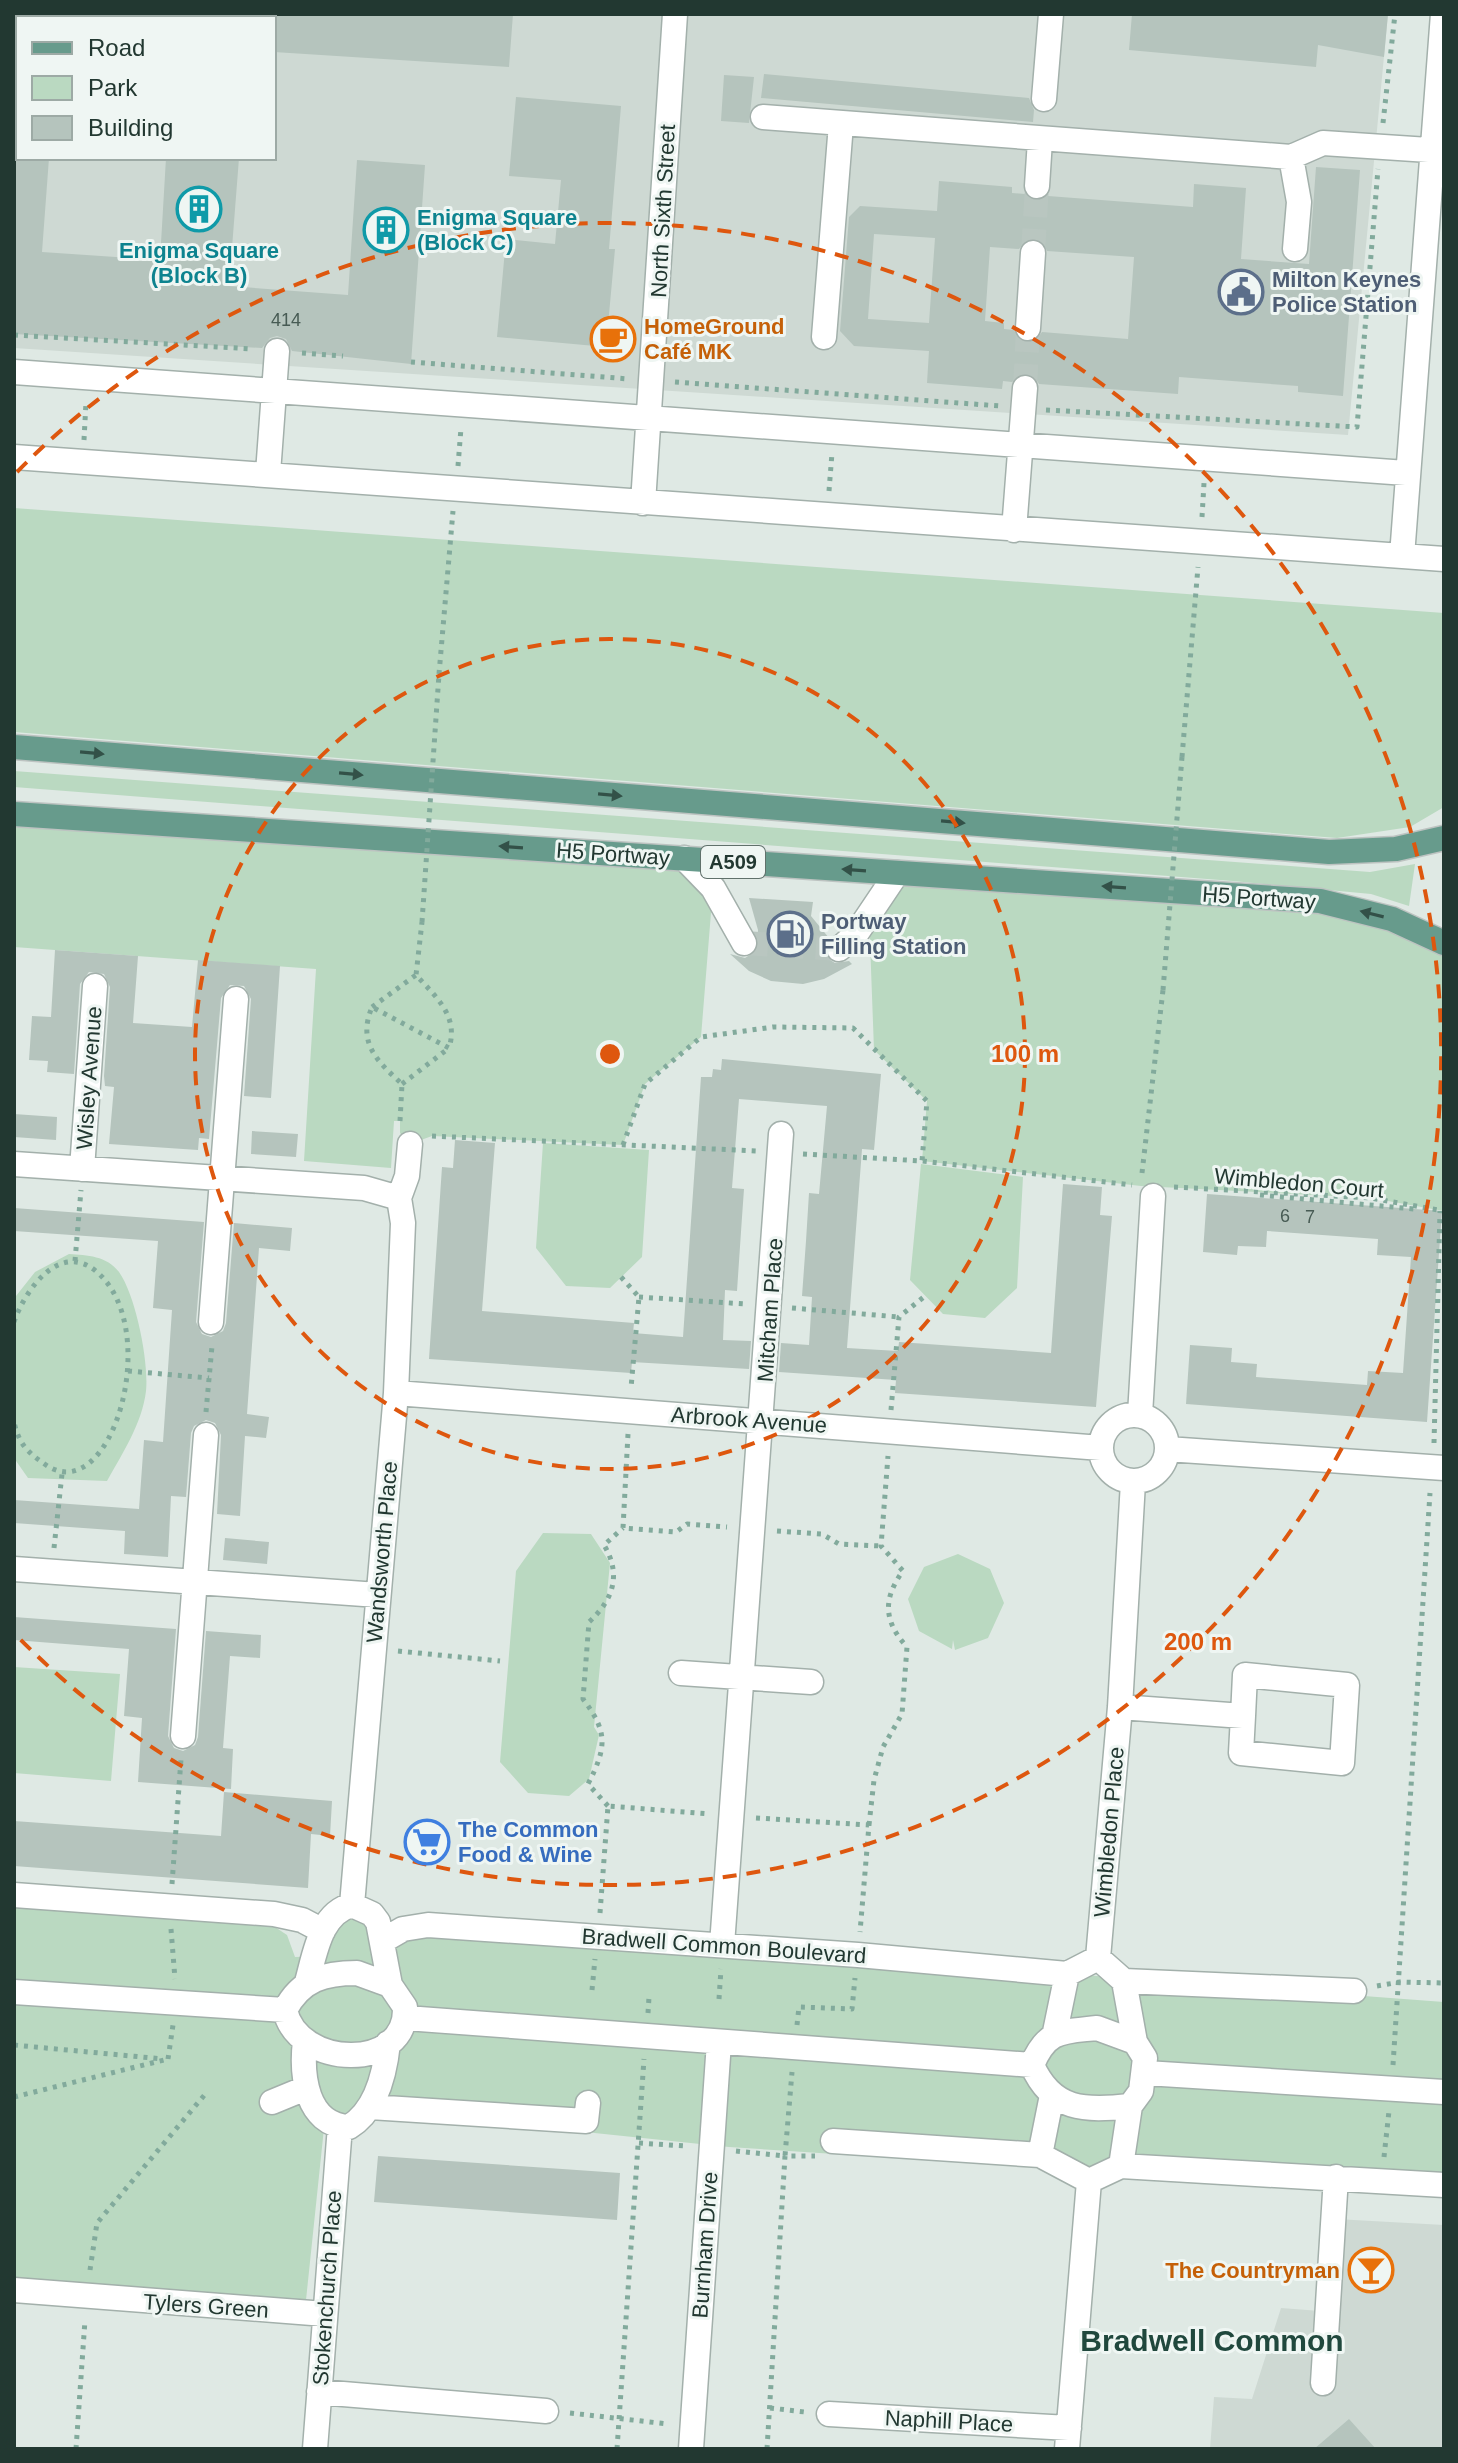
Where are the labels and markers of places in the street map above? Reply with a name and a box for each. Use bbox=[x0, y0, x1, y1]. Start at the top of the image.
building icon: Enigma Square (Block B) bbox=[175, 185, 223, 233]
place label: Enigma Square (Block C) bbox=[417, 205, 577, 255]
building icon: Enigma Square (Block C) bbox=[362, 206, 410, 254]
place label: Enigma Square (Block B) bbox=[119, 238, 279, 288]
place label: Milton Keynes Police Station bbox=[1272, 267, 1421, 317]
public building icon: Milton Keynes Police Station bbox=[1217, 268, 1265, 316]
place label: HomeGround Café MK bbox=[644, 314, 785, 364]
cafe icon: HomeGround Café MK bbox=[589, 315, 637, 363]
place label: Portway Filling Station bbox=[821, 909, 966, 959]
fuel station icon: Portway Filling Station bbox=[766, 910, 814, 958]
centre of rings bbox=[596, 1040, 624, 1068]
place label: The Common Food & Wine bbox=[458, 1817, 599, 1867]
supermarket icon: The Common Food & Wine bbox=[403, 1818, 451, 1866]
bar icon: The Countryman bbox=[1347, 2246, 1395, 2294]
place label: The Countryman bbox=[1165, 2258, 1340, 2283]

